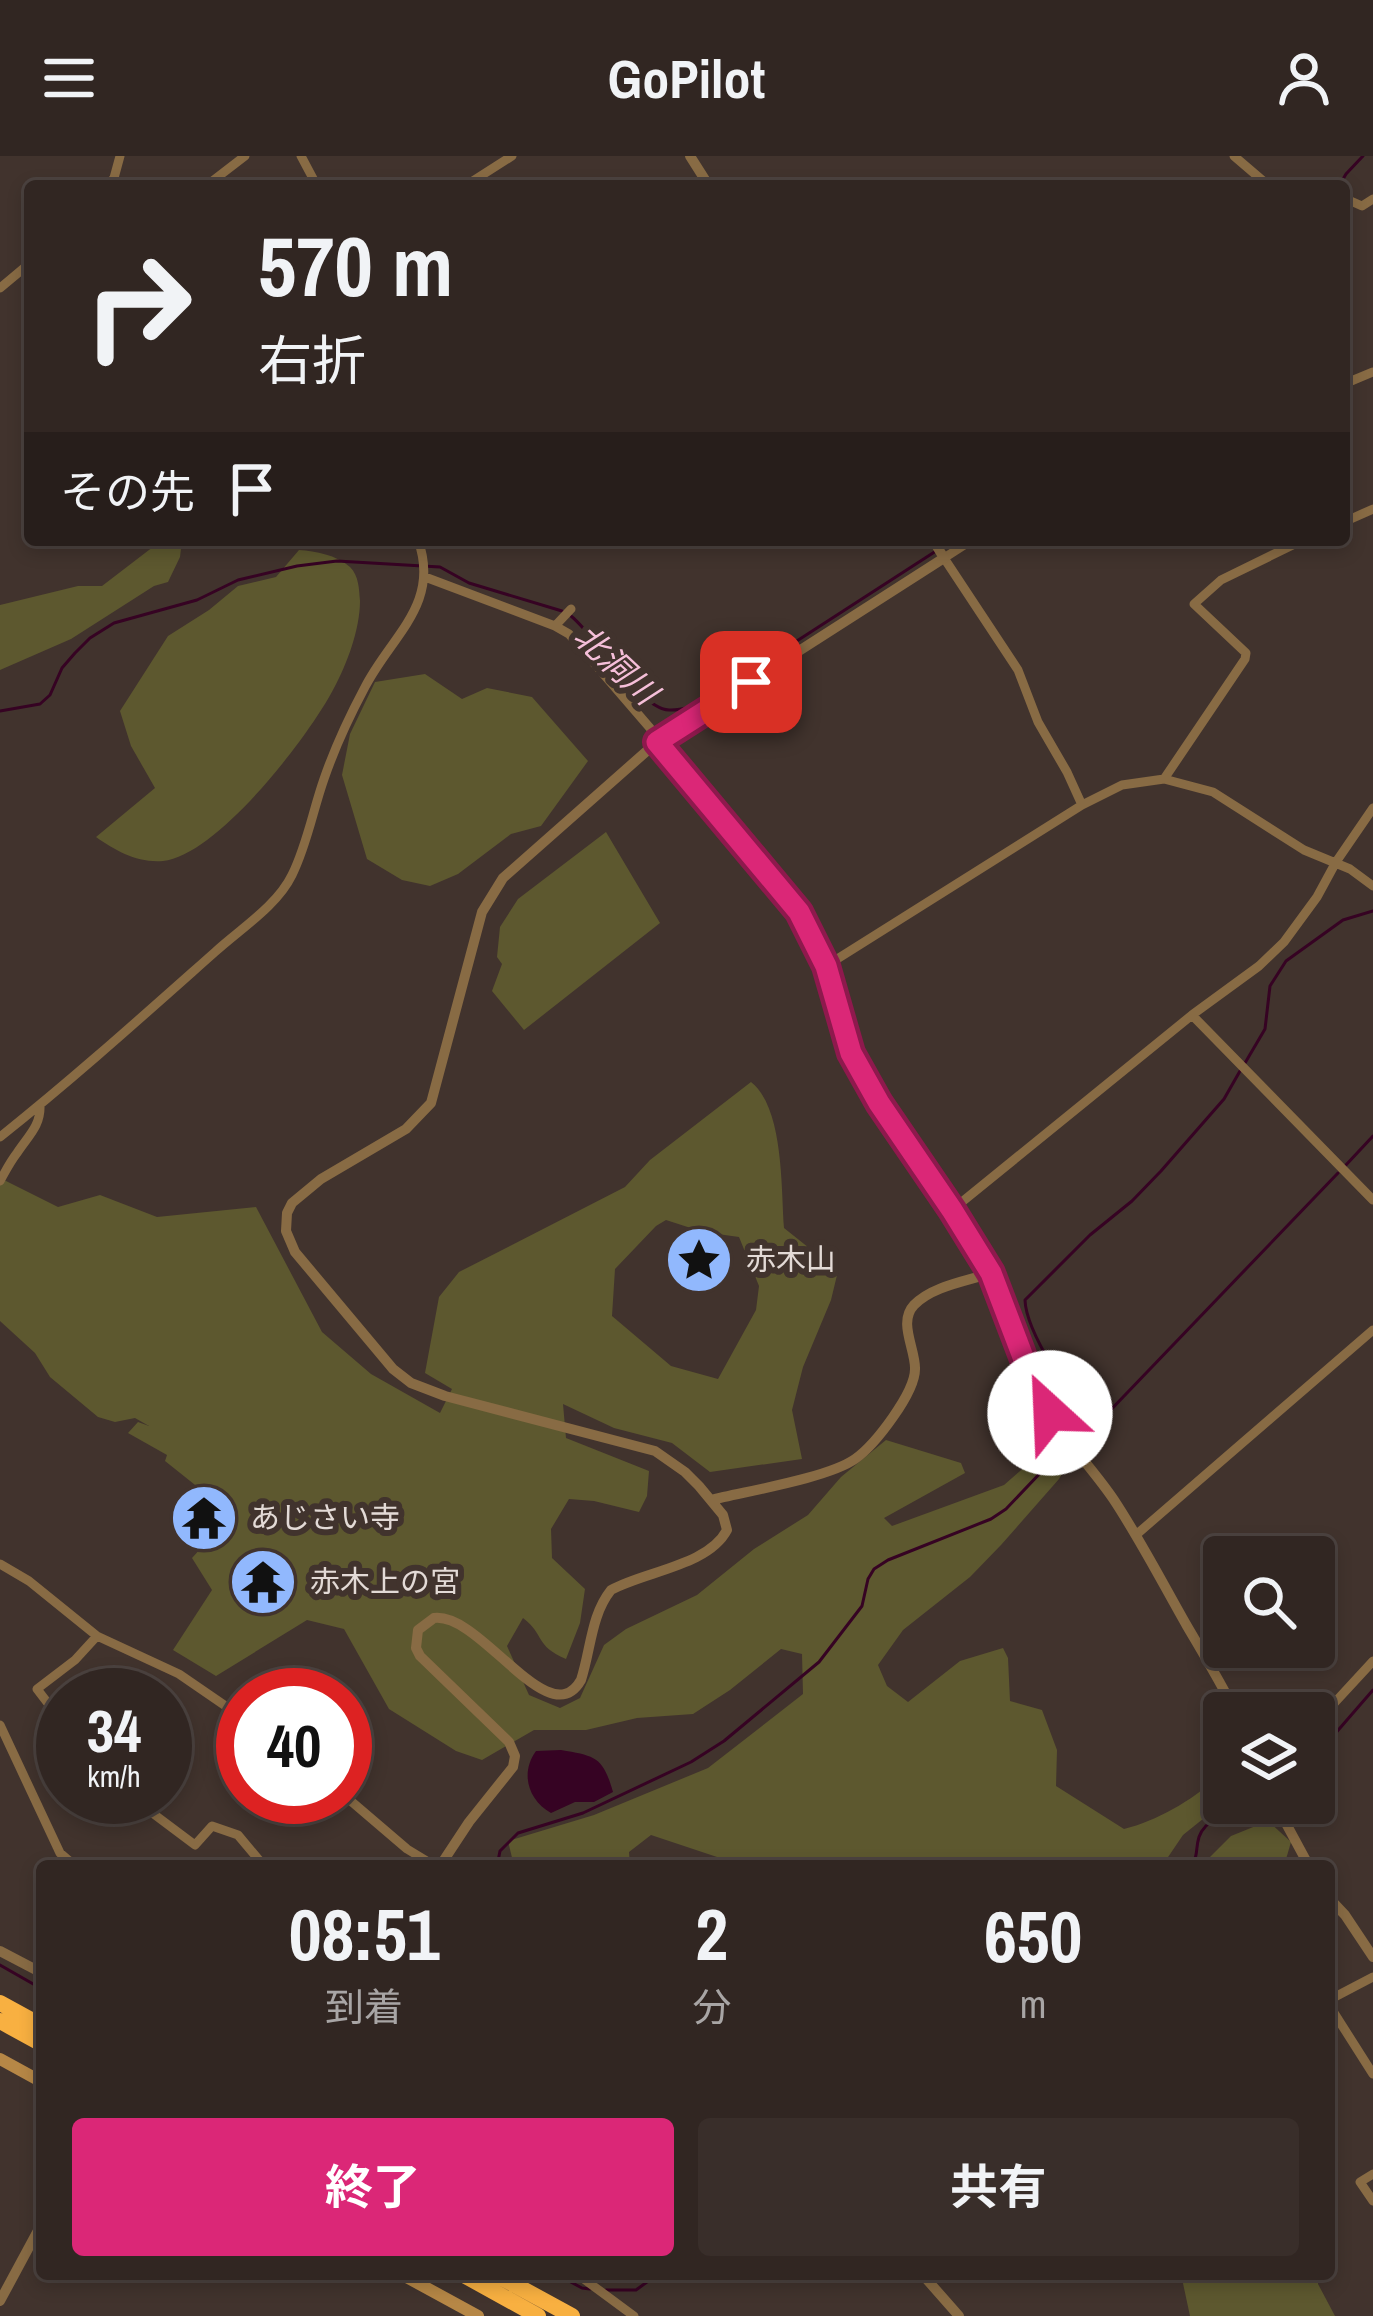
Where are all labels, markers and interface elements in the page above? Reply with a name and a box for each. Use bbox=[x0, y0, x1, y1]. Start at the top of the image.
text: GoPilot bbox=[608, 42, 765, 115]
icon: menu bbox=[36, 45, 102, 111]
icon: person bbox=[1271, 45, 1337, 111]
text: 570 m bbox=[258, 209, 453, 322]
icon: right bbox=[60, 228, 216, 384]
text: 右折 bbox=[258, 324, 366, 397]
icon: arrive bbox=[219, 456, 285, 522]
text: その先 bbox=[60, 461, 195, 522]
water label: 北洞川 bbox=[565, 614, 669, 716]
pin bbox=[700, 631, 802, 733]
icon: arrive bbox=[718, 649, 784, 715]
place icon: 赤木山 bbox=[664, 1225, 734, 1295]
place label: 赤木山 bbox=[746, 1239, 836, 1279]
position arrow bbox=[987, 1350, 1113, 1476]
temple icon: あじさい寺 bbox=[169, 1483, 239, 1553]
place label: あじさい寺 bbox=[250, 1497, 400, 1537]
map controls bbox=[1203, 1536, 1335, 1824]
button: search bbox=[1203, 1536, 1335, 1668]
temple icon: 赤木上の宮 bbox=[228, 1547, 298, 1617]
place label: 赤木上の宮 bbox=[310, 1561, 460, 1601]
speed limit sign: 40 bbox=[216, 1668, 372, 1824]
text: 34 bbox=[87, 1690, 141, 1771]
button: layers bbox=[1203, 1692, 1335, 1824]
text: km/h bbox=[87, 1756, 141, 1796]
text: 08:51 bbox=[289, 1885, 440, 1982]
text: 2 bbox=[695, 1885, 728, 1982]
text: 650 bbox=[984, 1887, 1082, 1984]
text: m bbox=[1020, 1978, 1046, 2030]
text: 到着 bbox=[325, 1981, 403, 2033]
text: 分 bbox=[692, 1981, 731, 2033]
button: 終了 bbox=[72, 2118, 674, 2256]
button: 共有 bbox=[698, 2118, 1299, 2256]

